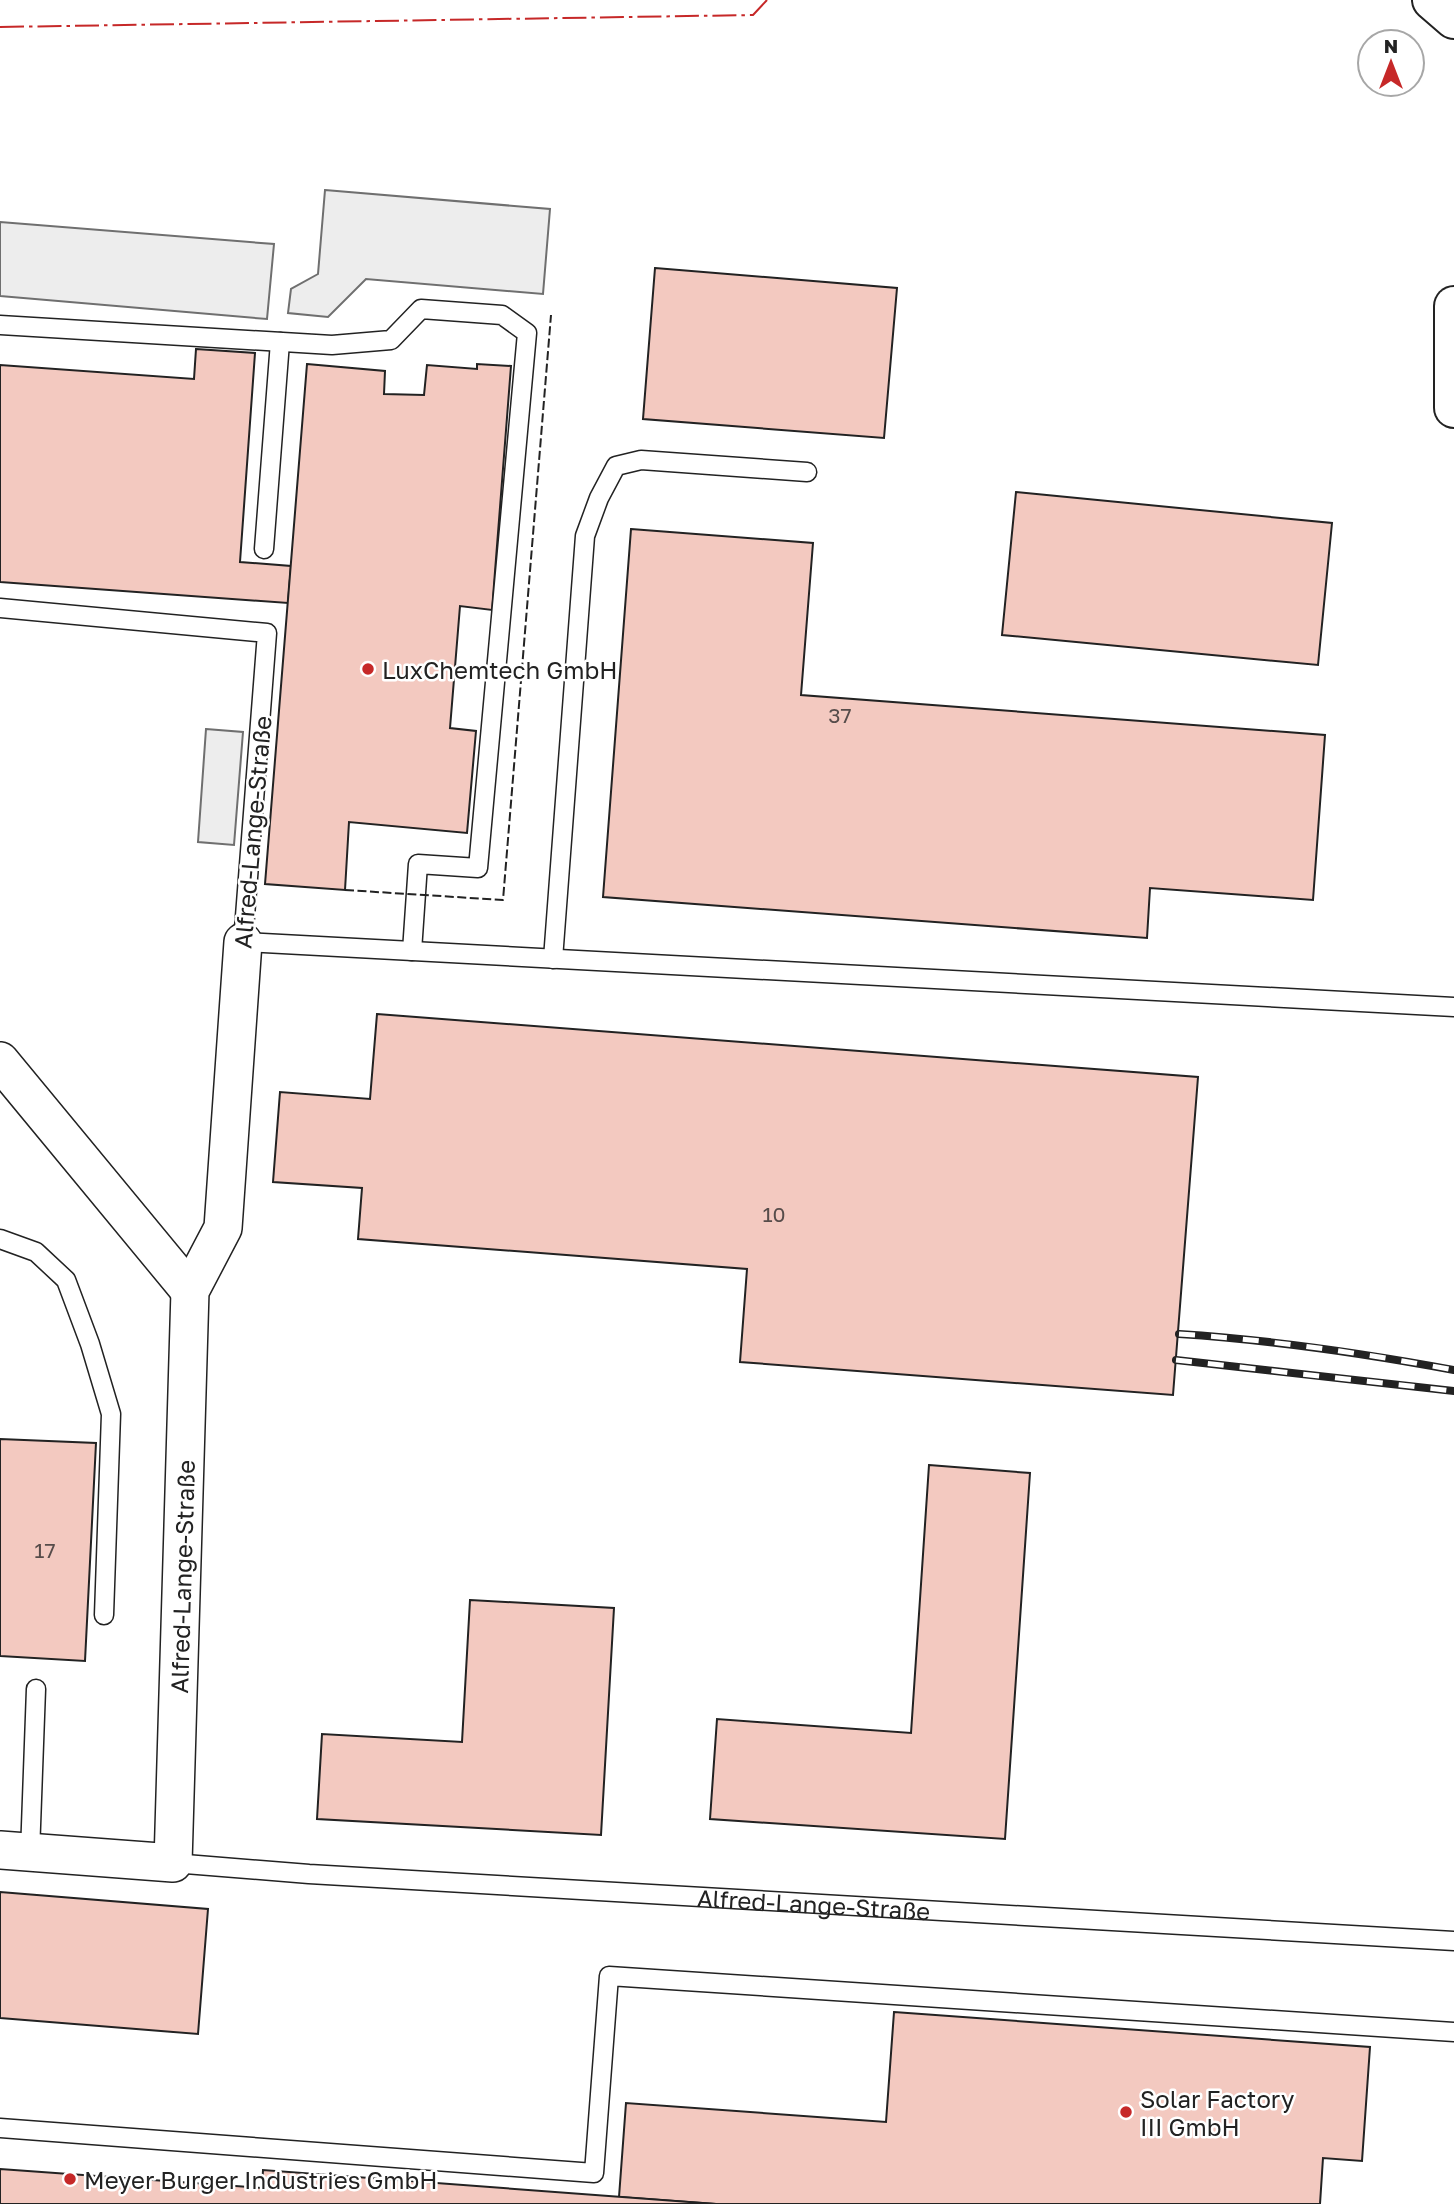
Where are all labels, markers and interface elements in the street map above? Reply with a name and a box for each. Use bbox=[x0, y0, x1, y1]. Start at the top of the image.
north arrow bbox=[1356, 28, 1426, 98]
text: N bbox=[1384, 34, 1398, 57]
place label: LuxChemtech GmbH bbox=[382, 655, 617, 684]
marker: LuxChemtech GmbH bbox=[360, 661, 376, 677]
house number: 37 bbox=[828, 702, 852, 728]
street label: Alfred-Lange-Straße bbox=[227, 714, 277, 950]
house number: 10 bbox=[762, 1201, 786, 1227]
street label: Alfred-Lange-Straße bbox=[164, 1459, 199, 1694]
house number: 17 bbox=[34, 1537, 56, 1563]
street label: Alfred-Lange-Straße bbox=[696, 1882, 931, 1925]
place label: Solar Factory III GmbH bbox=[1140, 2084, 1294, 2141]
marker: Solar Factory III GmbH bbox=[1118, 2104, 1134, 2120]
place label: Meyer Burger Industries GmbH bbox=[84, 2165, 438, 2194]
marker: Meyer Burger Industries GmbH bbox=[62, 2171, 78, 2187]

